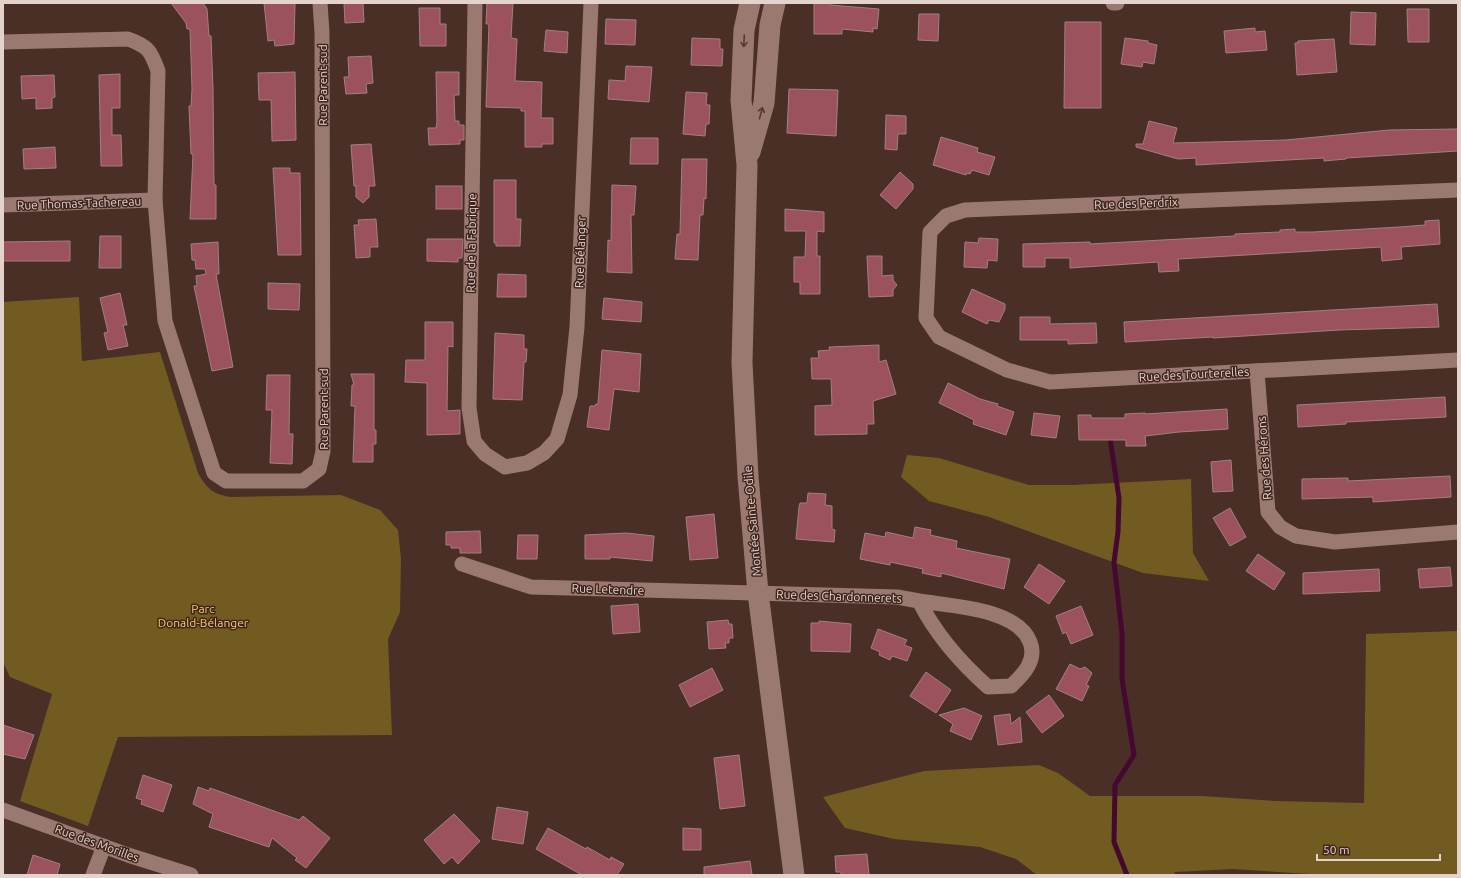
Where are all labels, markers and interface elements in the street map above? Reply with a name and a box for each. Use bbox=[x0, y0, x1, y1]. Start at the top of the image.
one-way arrow bbox=[740, 34, 747, 47]
street label: Rue Parent sud bbox=[316, 44, 329, 126]
one-way arrow bbox=[758, 107, 765, 120]
street label: Rue de la Fabrique bbox=[464, 193, 478, 293]
street label: Rue Thomas-Tachereau bbox=[17, 194, 141, 212]
street label: Rue des Perdrix bbox=[1094, 195, 1178, 211]
street label: Rue Bélanger bbox=[572, 215, 588, 288]
street label: Rue des Tourterelles bbox=[1139, 365, 1249, 383]
street label: Rue Parent sud bbox=[317, 368, 330, 450]
street label: Rue des Hérons bbox=[1255, 416, 1273, 500]
street label: Montée Sainte-Odile bbox=[741, 465, 763, 577]
street label: Rue Letendre bbox=[571, 581, 645, 597]
street label: Rue des Chardonnerets bbox=[776, 587, 902, 605]
park label: Parc Donald-Bélanger bbox=[158, 602, 249, 629]
street label: Rue des Morilles bbox=[53, 822, 141, 864]
scale bar bbox=[1317, 836, 1440, 862]
text: 50 m bbox=[1323, 843, 1350, 856]

